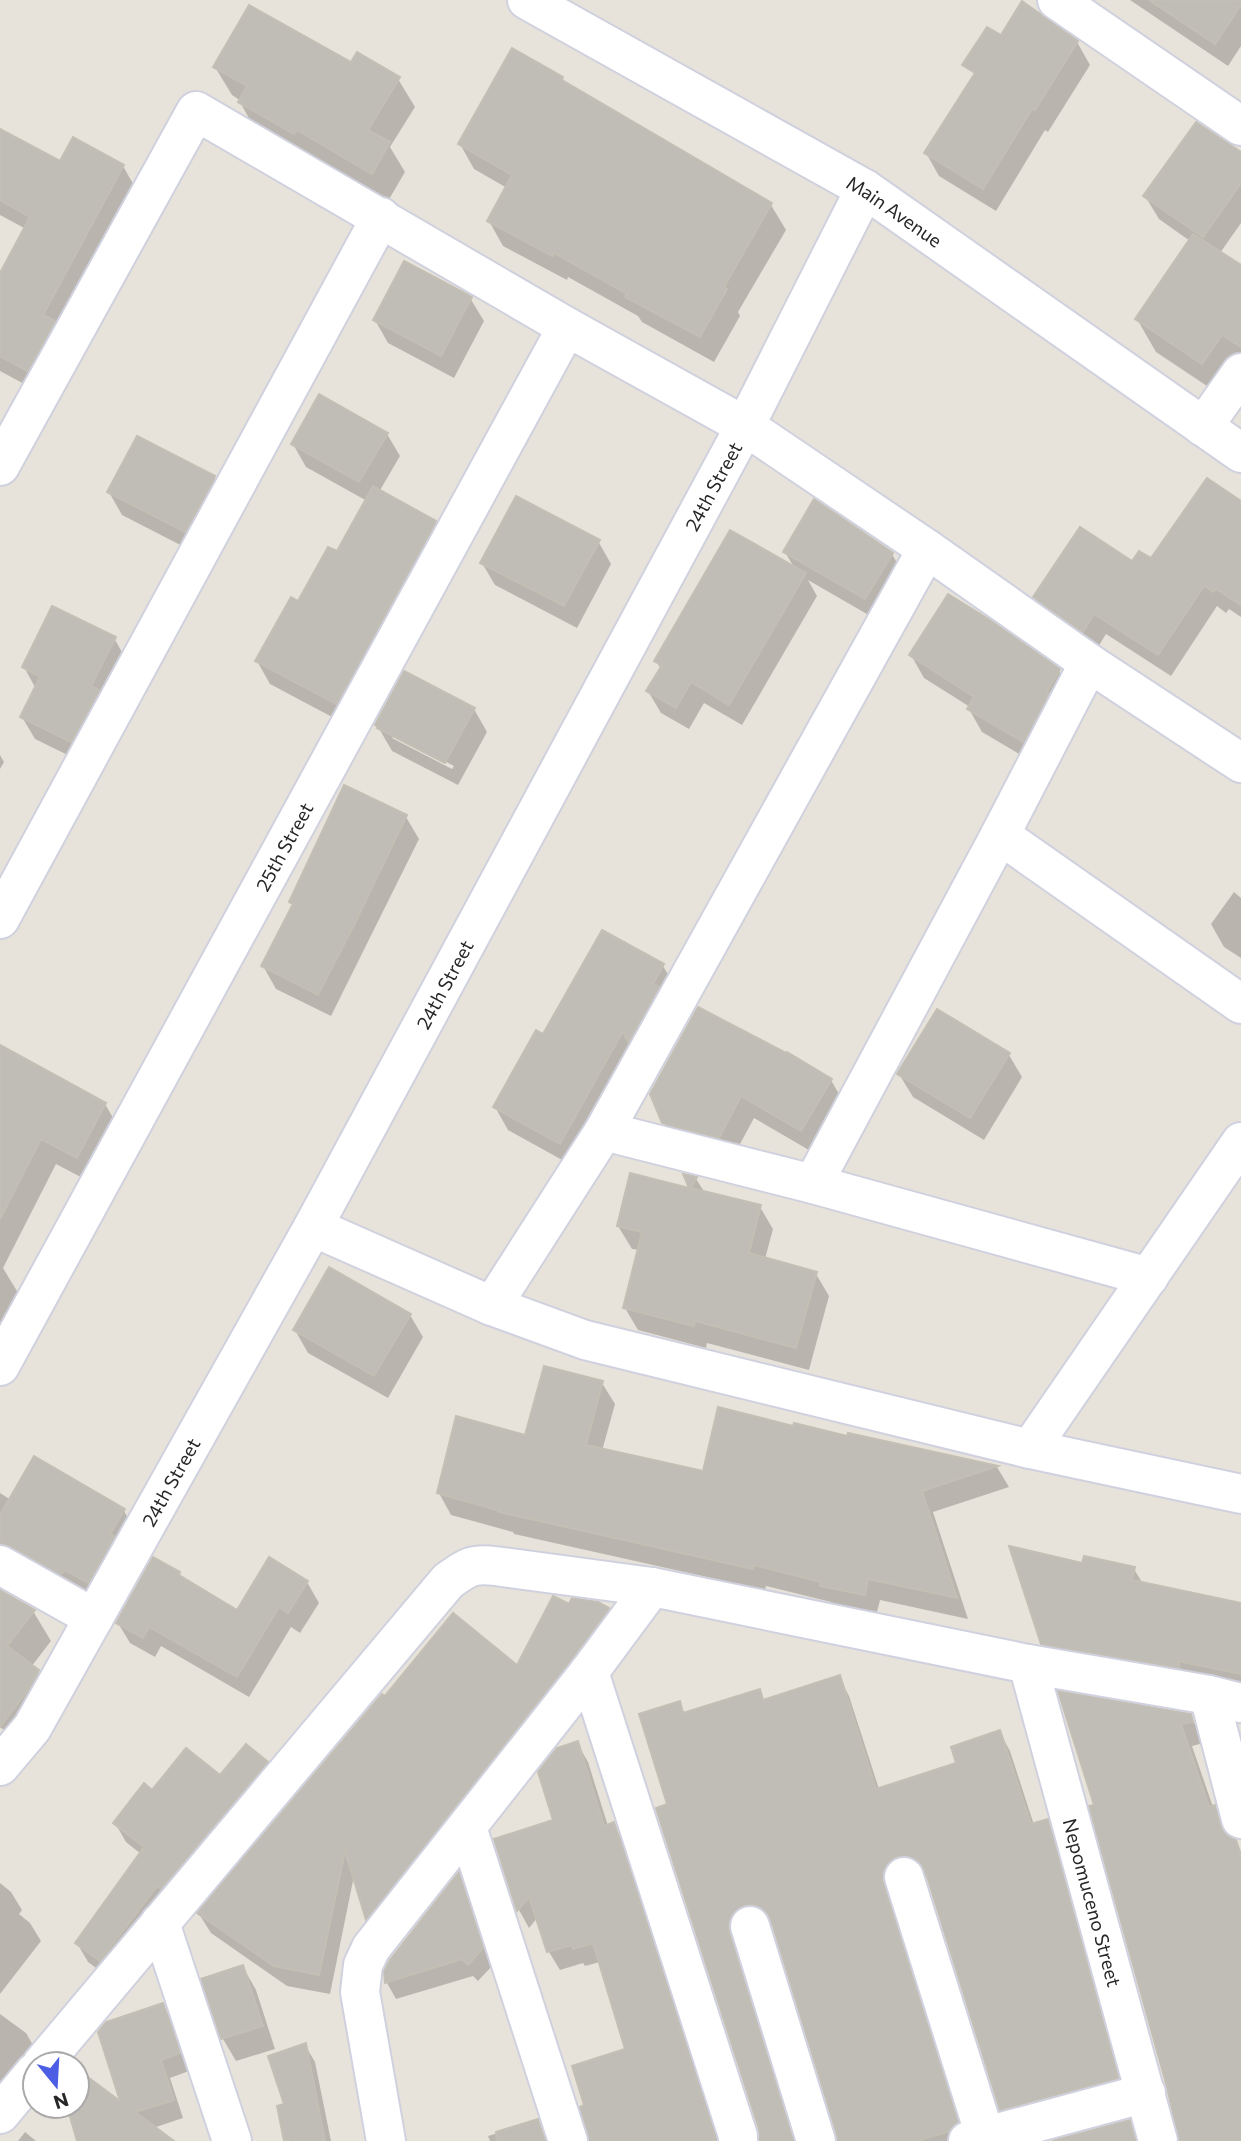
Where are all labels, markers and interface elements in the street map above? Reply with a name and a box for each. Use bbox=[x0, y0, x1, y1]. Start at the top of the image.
street label: Main Avenue bbox=[843, 170, 947, 251]
street label: 24th Street bbox=[679, 437, 746, 534]
street label: 25th Street bbox=[250, 798, 317, 895]
street label: 24th Street bbox=[411, 936, 477, 1033]
street label: 24th Street bbox=[136, 1433, 204, 1530]
street label: Nepomuceno Street bbox=[1059, 1816, 1127, 1989]
north arrow bbox=[21, 2050, 91, 2120]
text: N bbox=[51, 2089, 72, 2115]

